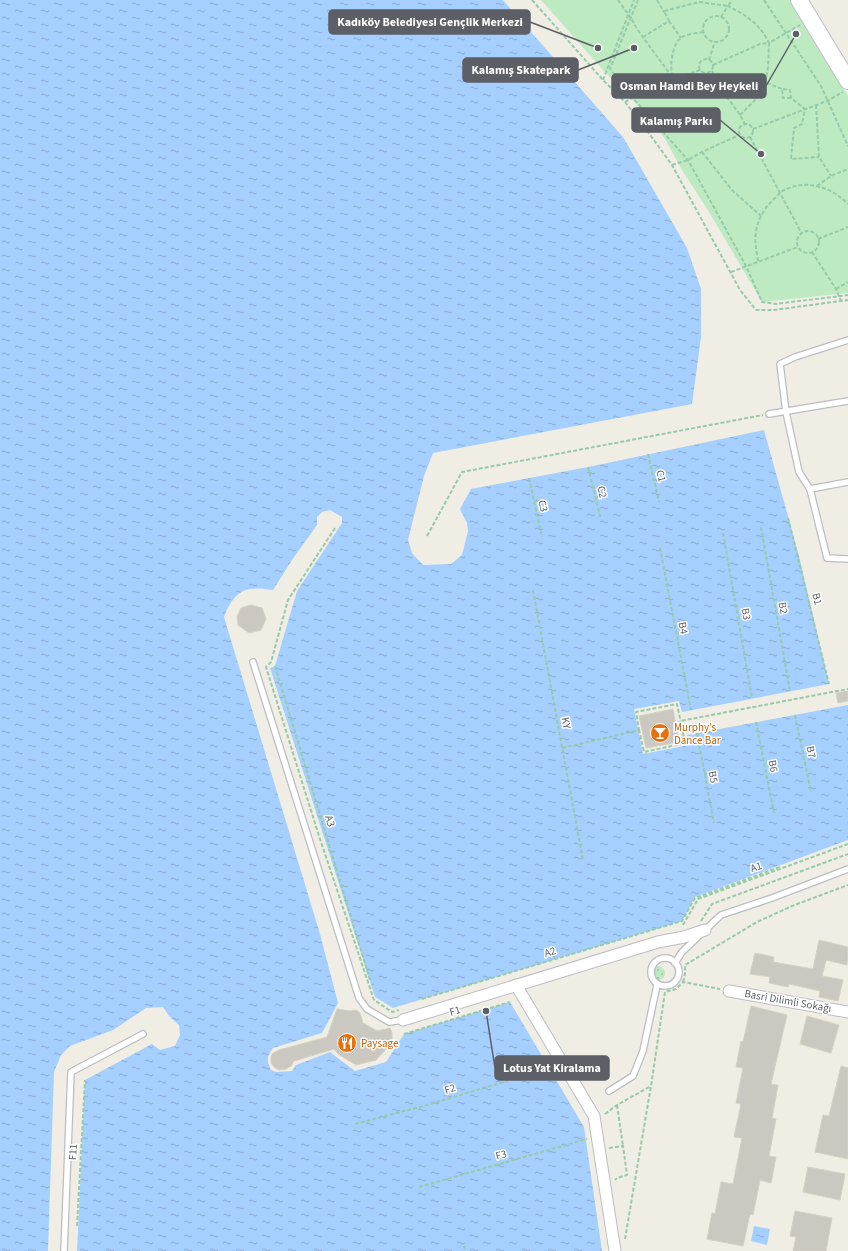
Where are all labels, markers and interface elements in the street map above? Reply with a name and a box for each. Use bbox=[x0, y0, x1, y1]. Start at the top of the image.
callout: Kadıköy Belediyesi Gençlik Merkezi bbox=[329, 10, 530, 34]
text: Kadıköy Belediyesi Gençlik Merkezi bbox=[337, 14, 523, 31]
callout: Kalamış Skatepark bbox=[463, 58, 578, 82]
text: Kalamış Skatepark bbox=[471, 62, 571, 79]
callout: Osman Hamdi Bey Heykeli bbox=[612, 74, 766, 98]
text: Osman Hamdi Bey Heykeli bbox=[620, 78, 758, 95]
callout: Kalamış Parkı bbox=[632, 108, 720, 132]
text: Kalamış Parkı bbox=[640, 113, 712, 130]
street label: C1 bbox=[652, 469, 670, 483]
street label: C2 bbox=[593, 485, 611, 499]
street label: C3 bbox=[534, 499, 552, 513]
street label: B1 bbox=[808, 591, 826, 607]
street label: B2 bbox=[775, 601, 791, 615]
street label: B3 bbox=[738, 607, 754, 621]
street label: B4 bbox=[674, 621, 692, 636]
street label: KY bbox=[558, 716, 575, 731]
place label: Murphy's Dance Bar bbox=[674, 720, 721, 748]
bar icon: Murphy's Dance Bar bbox=[649, 722, 671, 744]
street label: B7 bbox=[802, 745, 820, 759]
street label: B6 bbox=[764, 759, 782, 774]
street label: B5 bbox=[704, 770, 722, 784]
street label: A3 bbox=[321, 813, 339, 829]
street label: A1 bbox=[748, 858, 764, 876]
street label: A2 bbox=[542, 943, 558, 961]
street label: Basri Dilimli Sokağı bbox=[743, 986, 833, 1016]
street label: F1 bbox=[448, 1002, 462, 1020]
restaurant icon: Paysage bbox=[336, 1032, 358, 1054]
place label: Paysage bbox=[361, 1036, 399, 1051]
callout: Lotus Yat Kiralama bbox=[495, 1056, 609, 1080]
text: Lotus Yat Kiralama bbox=[503, 1060, 601, 1077]
street label: F2 bbox=[443, 1080, 457, 1098]
street label: F11 bbox=[65, 1143, 81, 1161]
street label: F3 bbox=[494, 1146, 508, 1164]

